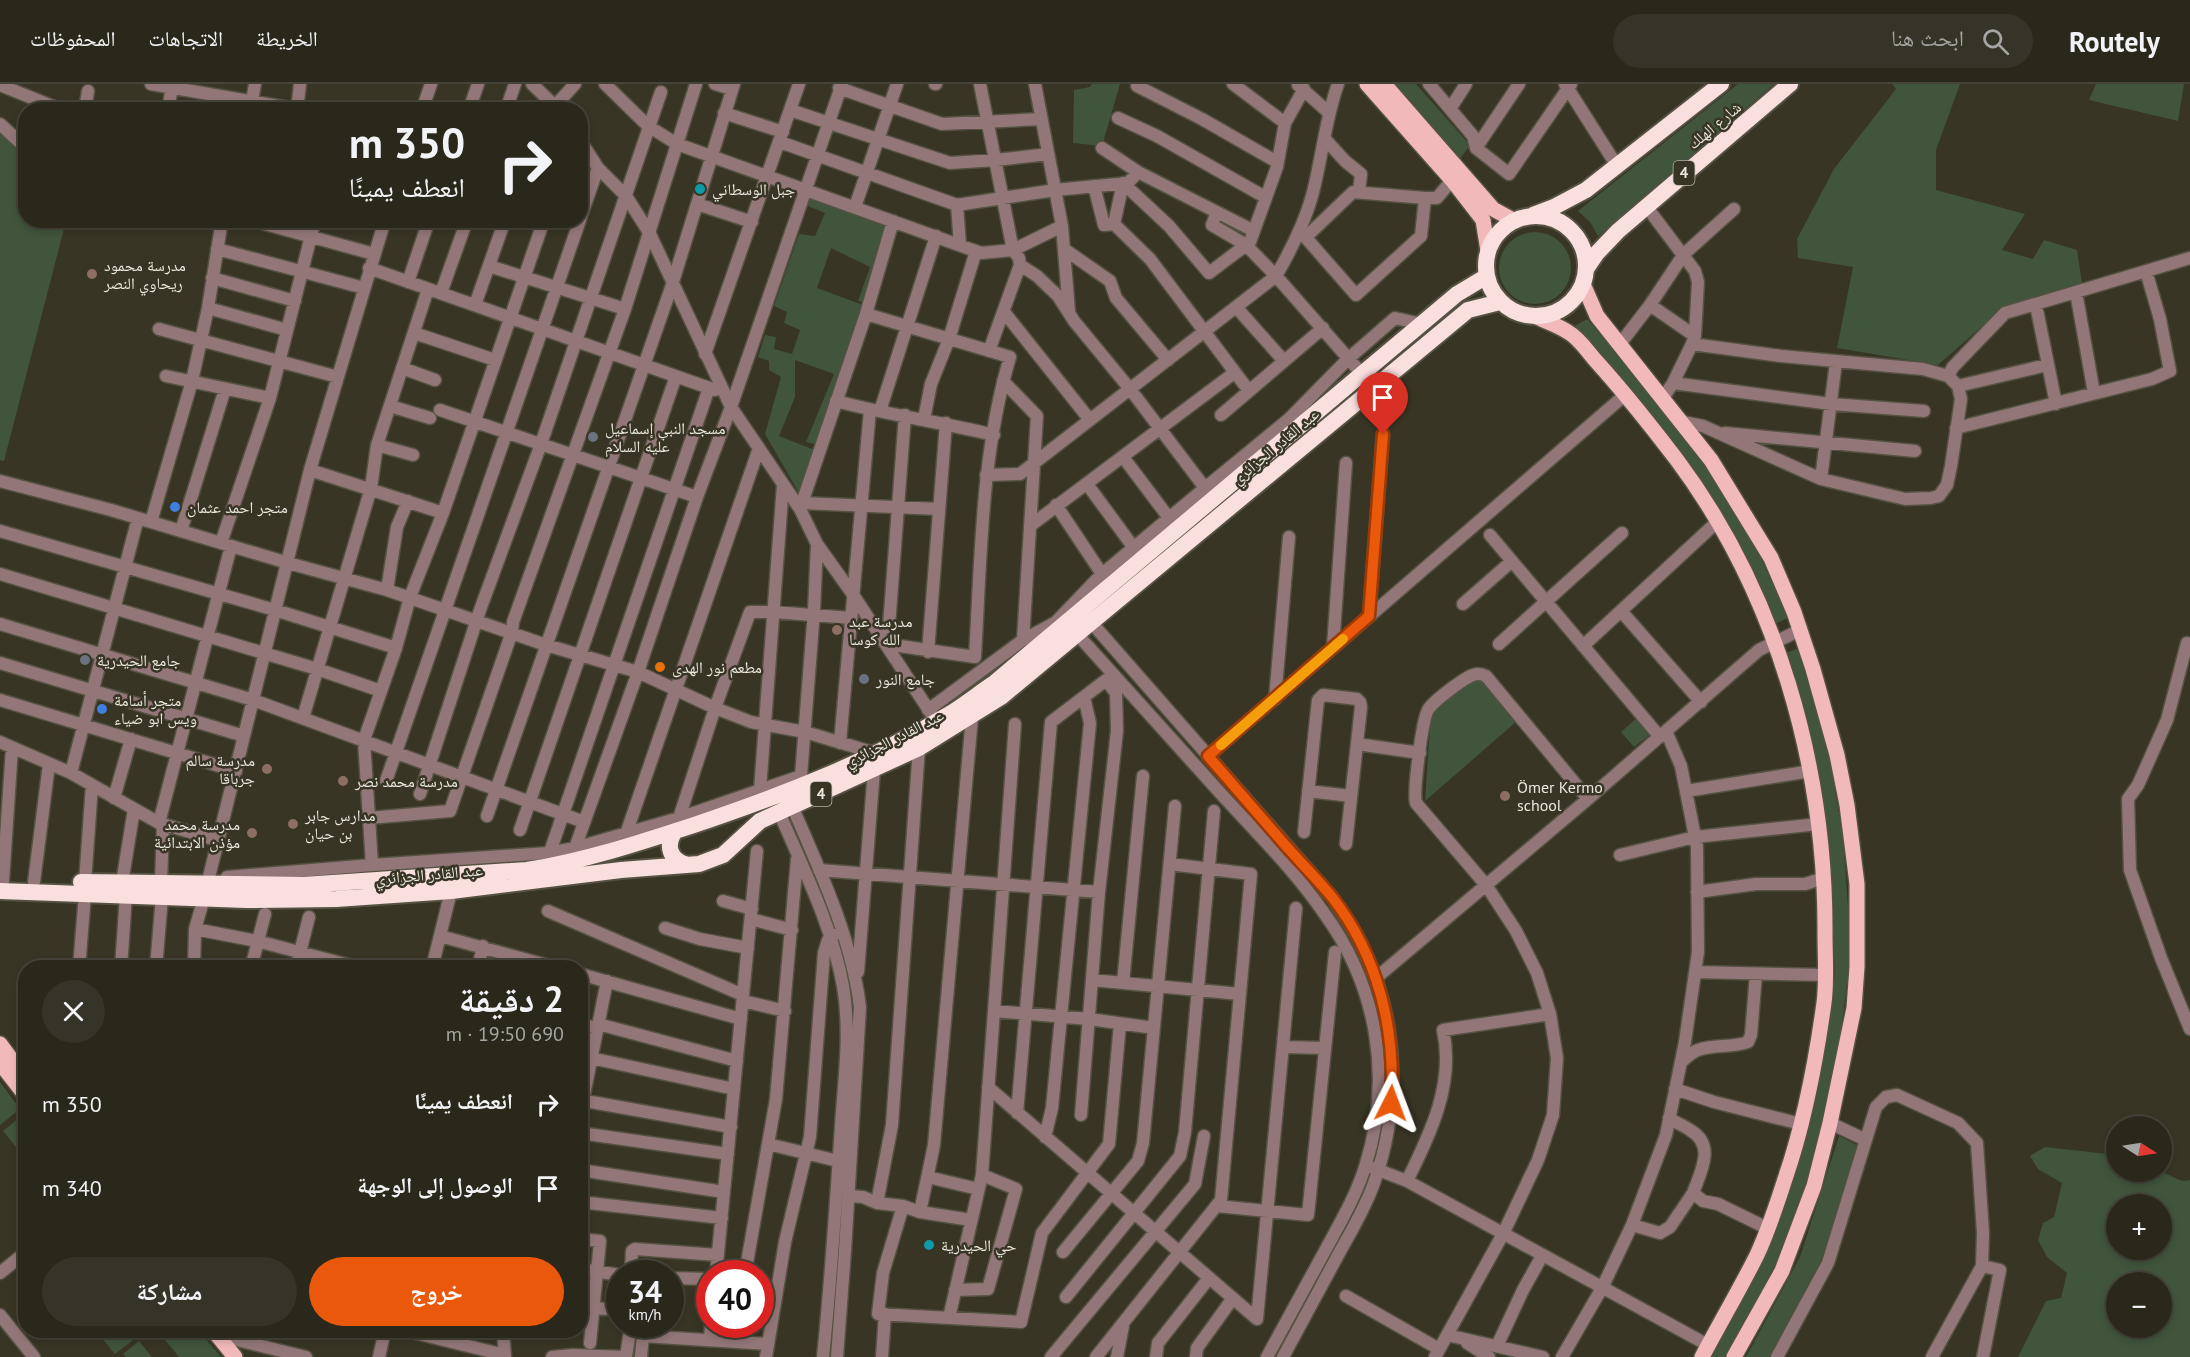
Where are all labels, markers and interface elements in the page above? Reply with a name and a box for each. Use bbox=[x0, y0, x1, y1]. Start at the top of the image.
search box bbox=[1613, 14, 2033, 68]
text: Routely bbox=[2069, 23, 2160, 60]
text: ابحث هنا bbox=[1891, 24, 1964, 52]
text: المحفوظات bbox=[30, 25, 115, 52]
text: الاتجاهات bbox=[148, 25, 223, 52]
text: الخريطة bbox=[256, 25, 318, 52]
icon: search bbox=[1979, 25, 2012, 58]
street label: شارع الهلك bbox=[1683, 97, 1745, 154]
text: 350 m bbox=[349, 115, 465, 170]
icon: right bbox=[486, 126, 564, 204]
road number: 4 bbox=[1674, 161, 1694, 185]
text: انعطف يمينًا bbox=[349, 170, 465, 204]
place label: جبل الوسطاني bbox=[712, 179, 795, 202]
marker: جبل الوسطاني bbox=[693, 182, 707, 196]
place label: مدرسة محمود ريحاوي النصر bbox=[103, 255, 186, 296]
marker: مدرسة محمود ريحاوي النصر bbox=[85, 267, 99, 281]
pin bbox=[1357, 372, 1408, 434]
icon: arrive bbox=[1366, 381, 1399, 414]
street label: عبد القادر الجزائري bbox=[1227, 404, 1325, 491]
place label: مسجد النبي إسماعيل عليه السلام bbox=[605, 418, 726, 457]
marker: مسجد النبي إسماعيل عليه السلام bbox=[586, 430, 600, 444]
place label: متجر احمد عثمان bbox=[187, 497, 288, 518]
marker: متجر احمد عثمان bbox=[168, 500, 182, 514]
place label: مدرسة عبد الله كوسا bbox=[849, 611, 912, 649]
marker: مدرسة عبد الله كوسا bbox=[830, 623, 844, 637]
place label: جامع الحيدرية bbox=[97, 650, 181, 671]
marker: جامع الحيدرية bbox=[78, 653, 92, 667]
place label: مطعم نور الهدى bbox=[672, 657, 762, 678]
marker: مطعم نور الهدى bbox=[653, 660, 667, 674]
place label: جامع النور bbox=[875, 669, 935, 690]
marker: جامع النور bbox=[857, 672, 871, 686]
place label: متجر أسامة ويس ابو ضياء bbox=[114, 690, 197, 729]
marker: متجر أسامة ويس ابو ضياء bbox=[95, 702, 109, 716]
street label: عبد القادر الجزائري bbox=[841, 705, 948, 774]
place label: مدرسة سالم جرباقا bbox=[185, 750, 255, 788]
marker: مدرسة سالم جرباقا bbox=[260, 762, 274, 776]
place label: مدرسة محمد نصر bbox=[354, 771, 458, 791]
marker: مدرسة محمد نصر bbox=[336, 774, 350, 788]
place label: Ömer Kermo school bbox=[1517, 777, 1603, 815]
road number: 4 bbox=[810, 782, 832, 806]
marker: Ömer Kermo school bbox=[1498, 789, 1512, 803]
place label: مدارس جابر بن حيان bbox=[304, 805, 375, 844]
place label: مدرسة محمد مؤذن الابتدائية bbox=[154, 814, 240, 853]
marker: مدارس جابر بن حيان bbox=[286, 817, 300, 831]
marker: مدرسة محمد مؤذن الابتدائية bbox=[245, 826, 259, 840]
street label: عبد القادر الجزائري bbox=[374, 859, 484, 892]
text: 2 دقيقة bbox=[459, 975, 564, 1022]
button: close bbox=[42, 980, 105, 1043]
text: 690 m · 19:50 bbox=[446, 1021, 564, 1047]
position arrow bbox=[1359, 1071, 1423, 1135]
text: انعطف يمينًا bbox=[414, 1087, 513, 1115]
icon: right bbox=[531, 1088, 564, 1121]
text: 350 m bbox=[42, 1090, 102, 1118]
north arrow bbox=[2106, 1116, 2172, 1182]
map controls bbox=[2106, 1116, 2172, 1338]
text: الوصول إلى الوجهة bbox=[357, 1171, 513, 1199]
icon: arrive bbox=[531, 1172, 564, 1205]
text: 340 m bbox=[42, 1174, 102, 1202]
button: + bbox=[2106, 1194, 2172, 1260]
place label: حي الحيدرية bbox=[941, 1235, 1017, 1258]
marker: حي الحيدرية bbox=[922, 1238, 936, 1252]
button: مشاركة bbox=[42, 1257, 297, 1326]
button: خروج bbox=[309, 1257, 564, 1326]
speed limit sign: 40 bbox=[696, 1260, 774, 1338]
text: 34 bbox=[628, 1272, 662, 1311]
button: − bbox=[2106, 1272, 2172, 1338]
text: km/h bbox=[629, 1305, 661, 1324]

